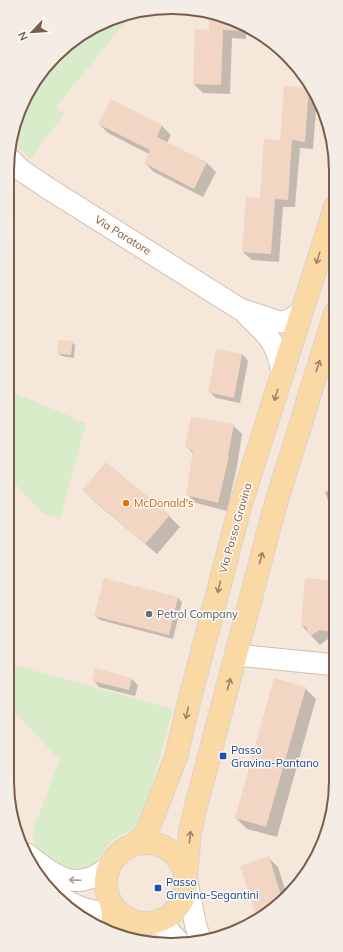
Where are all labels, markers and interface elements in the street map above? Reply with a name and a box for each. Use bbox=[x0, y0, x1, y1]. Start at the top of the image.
north arrow bbox=[12, 12, 52, 52]
text: N bbox=[15, 30, 31, 43]
street label: Via Paratore bbox=[92, 212, 154, 258]
one-way arrow bbox=[314, 251, 321, 264]
one-way arrow bbox=[315, 360, 322, 373]
one-way arrow bbox=[272, 388, 279, 401]
street label: Via Passo Gravina bbox=[215, 481, 255, 575]
place label: McDonald's bbox=[134, 496, 194, 510]
marker: McDonald's bbox=[121, 498, 131, 508]
one-way arrow bbox=[258, 552, 266, 565]
one-way arrow bbox=[215, 580, 222, 593]
place label: Petrol Company bbox=[157, 607, 238, 621]
marker: Petrol Company bbox=[144, 609, 154, 619]
one-way arrow bbox=[225, 678, 233, 691]
one-way arrow bbox=[182, 706, 190, 719]
place label: Passo Gravina-Pantano bbox=[231, 743, 319, 770]
marker: Passo Gravina-Pantano bbox=[218, 751, 228, 761]
one-way arrow bbox=[186, 831, 194, 844]
place label: Passo Gravina-Segantini bbox=[166, 875, 259, 902]
one-way arrow bbox=[69, 877, 82, 884]
marker: Passo Gravina-Segantini bbox=[153, 883, 163, 893]

